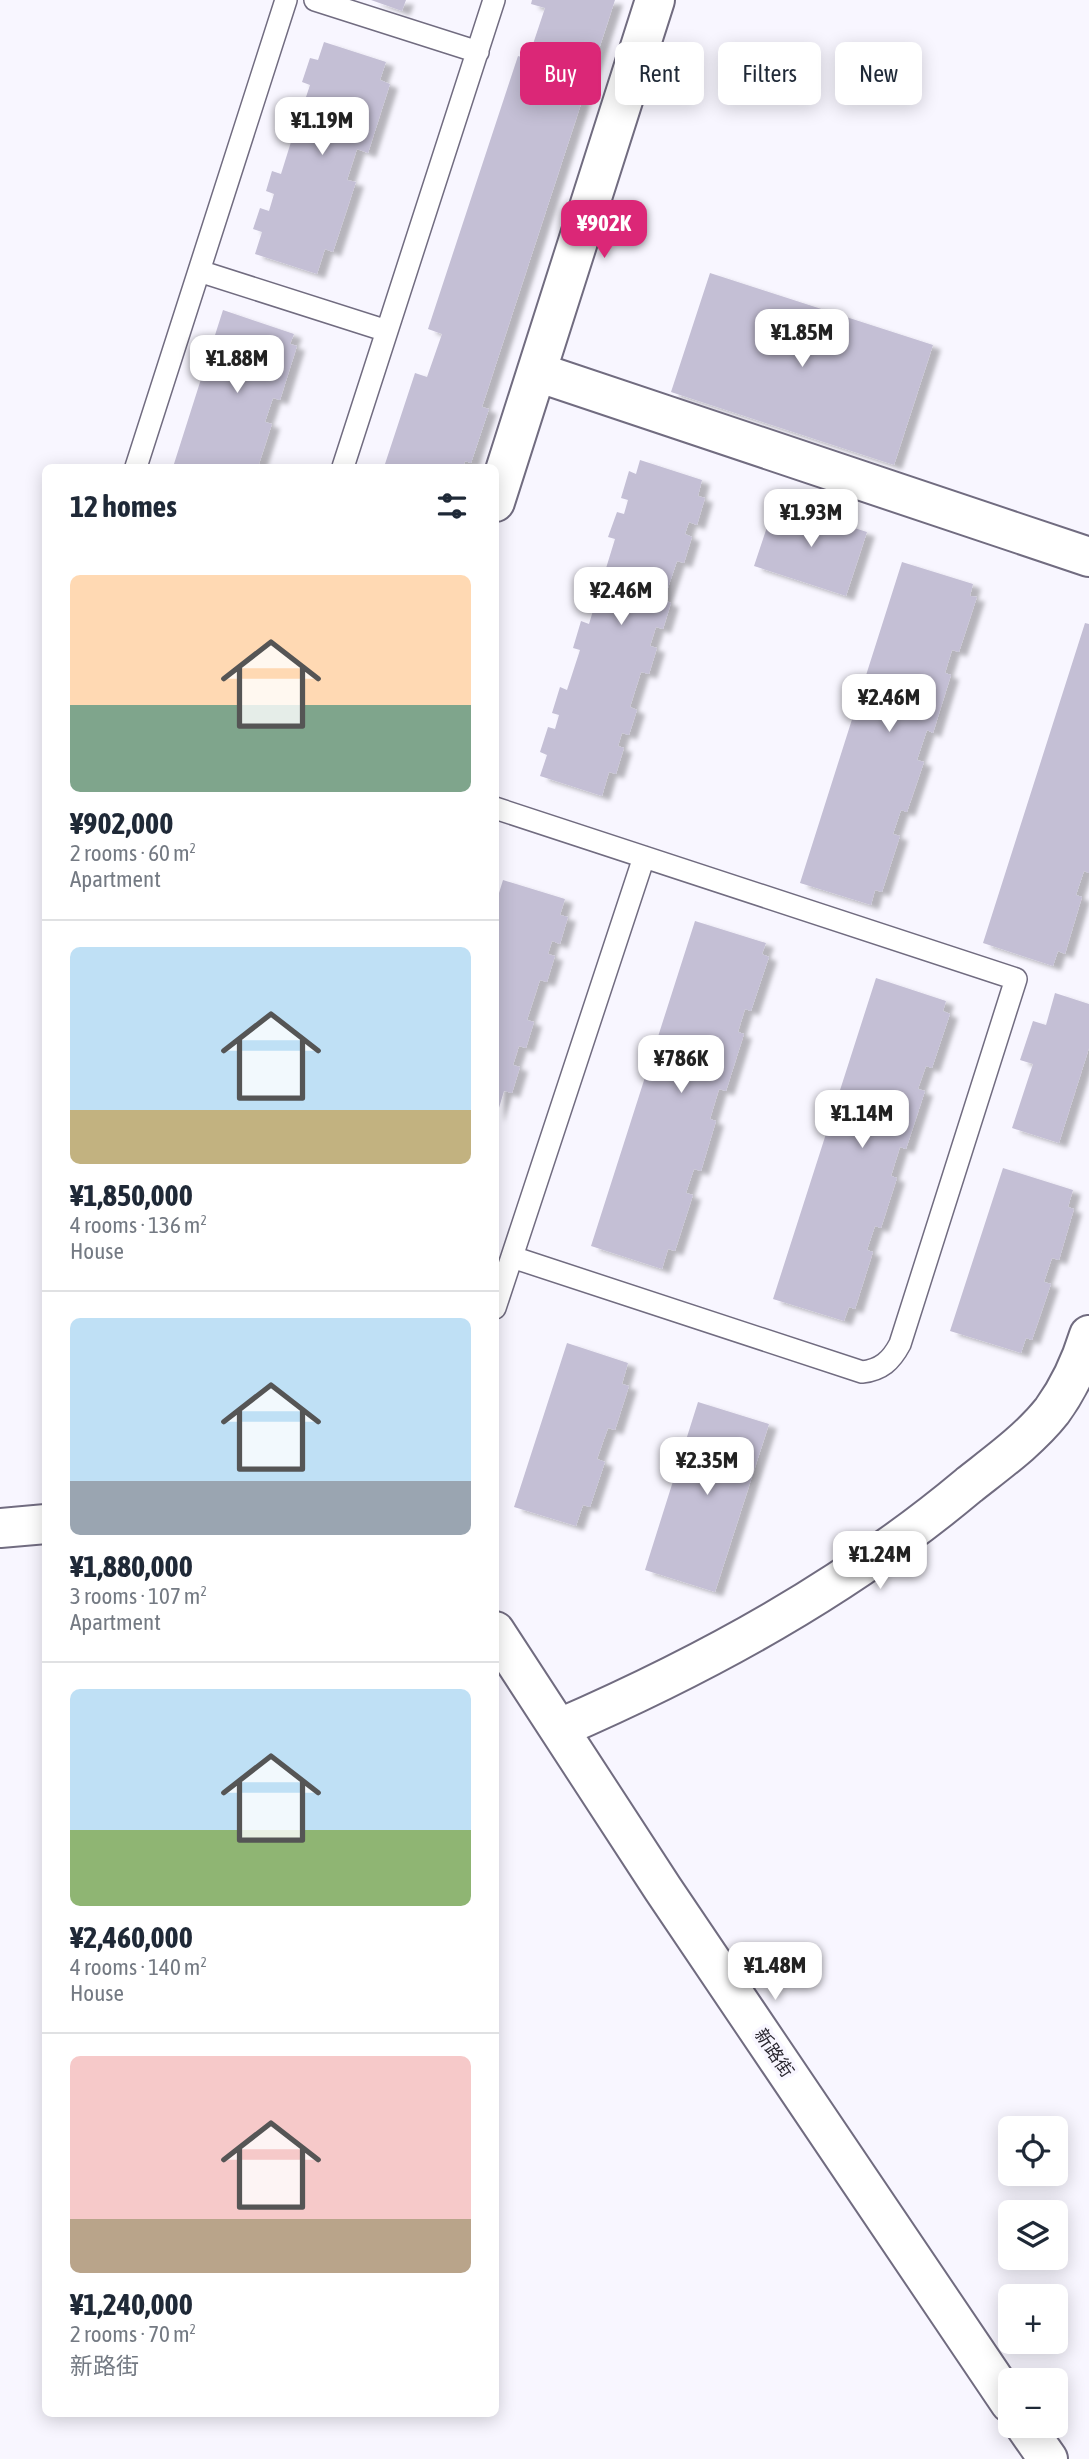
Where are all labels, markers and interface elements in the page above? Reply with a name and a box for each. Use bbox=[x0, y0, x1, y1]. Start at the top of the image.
chip: Buy bbox=[520, 42, 601, 105]
chip: Rent bbox=[615, 42, 704, 105]
chip: Filters bbox=[718, 42, 821, 105]
chip: New bbox=[835, 42, 922, 105]
pin: ¥1.19M bbox=[265, 97, 379, 157]
text: ¥1.19M bbox=[291, 107, 353, 133]
pin: ¥902K bbox=[555, 201, 653, 260]
text: ¥902K bbox=[577, 210, 631, 236]
pin: ¥1.85M bbox=[745, 310, 859, 369]
text: ¥1.85M bbox=[771, 319, 833, 345]
pin: ¥1.88M bbox=[180, 336, 294, 395]
text: ¥1.88M bbox=[206, 345, 268, 371]
icon: filters bbox=[433, 487, 471, 525]
text: 12 homes bbox=[70, 489, 177, 523]
pin: ¥1.93M bbox=[754, 490, 868, 549]
text: ¥1.93M bbox=[780, 499, 842, 525]
pin: ¥2.46M bbox=[564, 568, 678, 627]
text: ¥2.46M bbox=[590, 577, 652, 603]
icon: home bbox=[208, 621, 334, 747]
pin: ¥2.46M bbox=[832, 674, 946, 734]
text: ¥2.46M bbox=[858, 684, 920, 710]
text: ¥902,000 bbox=[70, 806, 173, 840]
text: 2 rooms · 60 m² bbox=[70, 840, 196, 866]
text: Apartment bbox=[70, 866, 161, 892]
icon: home bbox=[208, 993, 334, 1119]
pin: ¥786K bbox=[632, 1036, 730, 1095]
text: ¥786K bbox=[654, 1045, 708, 1071]
pin: ¥1.14M bbox=[805, 1090, 919, 1150]
text: ¥1.14M bbox=[831, 1100, 893, 1126]
text: ¥1,850,000 bbox=[70, 1178, 193, 1212]
text: 4 rooms · 136 m² bbox=[70, 1212, 207, 1238]
text: House bbox=[70, 1238, 124, 1264]
icon: home bbox=[208, 1364, 334, 1490]
pin: ¥2.35M bbox=[650, 1438, 764, 1497]
text: ¥2.35M bbox=[676, 1447, 738, 1473]
pin: ¥1.24M bbox=[823, 1532, 937, 1591]
text: ¥1.24M bbox=[849, 1541, 911, 1567]
text: ¥1,880,000 bbox=[70, 1549, 193, 1583]
text: 3 rooms · 107 m² bbox=[70, 1583, 207, 1609]
text: Apartment bbox=[70, 1609, 161, 1635]
icon: home bbox=[208, 1735, 334, 1861]
text: ¥2,460,000 bbox=[70, 1920, 193, 1954]
pin: ¥1.48M bbox=[718, 1942, 832, 2002]
text: ¥1.48M bbox=[744, 1952, 806, 1978]
text: 4 rooms · 140 m² bbox=[70, 1954, 207, 1980]
text: House bbox=[70, 1980, 124, 2006]
street label: 新路街 bbox=[751, 2024, 798, 2081]
icon: home bbox=[208, 2102, 334, 2228]
map controls bbox=[998, 2116, 1068, 2438]
button: locate bbox=[998, 2116, 1068, 2186]
button: layers bbox=[998, 2200, 1068, 2270]
button: + bbox=[998, 2284, 1068, 2354]
text: ¥1,240,000 bbox=[70, 2287, 193, 2321]
text: 2 rooms · 70 m² bbox=[70, 2321, 196, 2347]
text: 新路街 bbox=[70, 2353, 139, 2379]
button: − bbox=[998, 2368, 1068, 2438]

